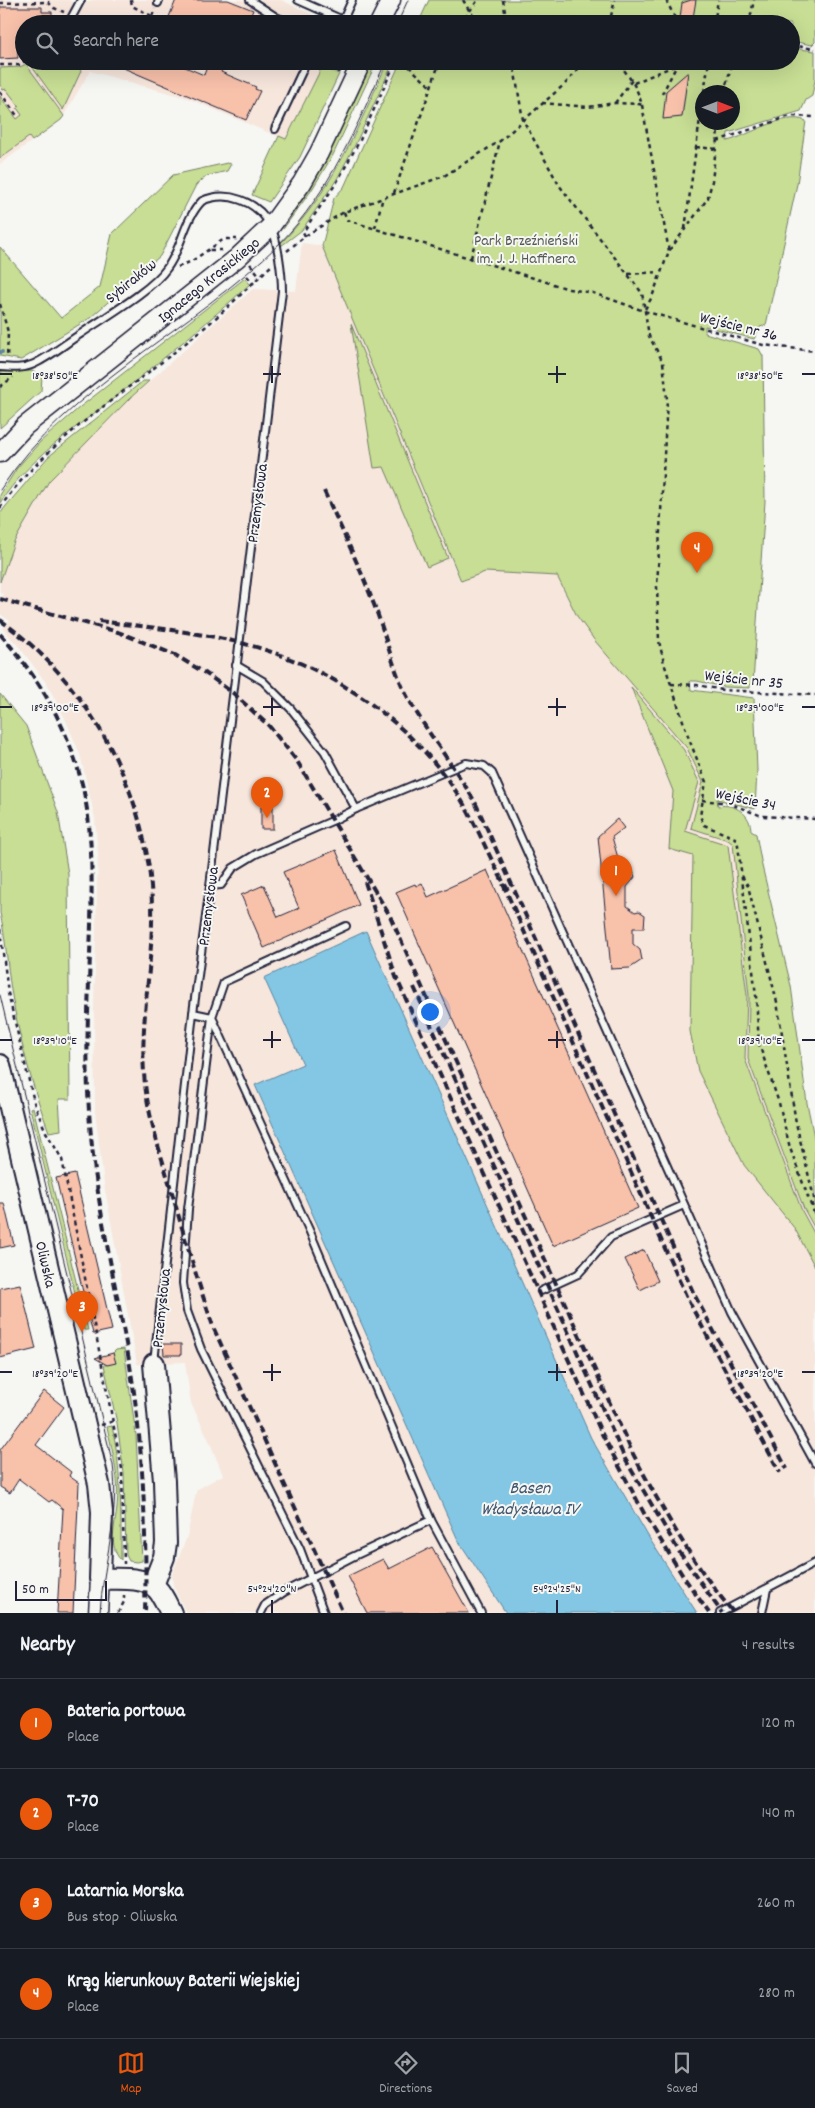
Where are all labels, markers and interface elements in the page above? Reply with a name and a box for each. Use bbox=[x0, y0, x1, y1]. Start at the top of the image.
search box bbox=[15, 15, 800, 70]
icon: search bbox=[33, 29, 61, 57]
text: Search here bbox=[73, 29, 159, 56]
north arrow bbox=[695, 85, 740, 130]
park label: Park Brzeźnieński im. J. J. Haffnera bbox=[474, 230, 578, 271]
street label: Ignacego Krasickiego bbox=[153, 232, 266, 329]
street label: Sybiraków bbox=[101, 254, 162, 310]
street label: Wejście nr 36 bbox=[697, 307, 780, 348]
text: 18°38'50"E bbox=[32, 368, 78, 385]
text: 18°38'50"E bbox=[737, 368, 783, 385]
street label: Przemysłowa bbox=[242, 462, 275, 544]
pin: 4 bbox=[681, 532, 713, 573]
street label: Wejście nr 35 bbox=[703, 665, 784, 696]
text: 18°39'00"E bbox=[31, 700, 79, 717]
text: 18°39'00"E bbox=[736, 700, 784, 717]
pin: 2 bbox=[251, 777, 283, 818]
street label: Wejście 34 bbox=[713, 783, 778, 818]
pin: 1 bbox=[600, 855, 632, 896]
street label: Przemysłowa bbox=[193, 865, 226, 947]
your location bbox=[417, 999, 443, 1025]
text: 18°39'10"E bbox=[33, 1033, 77, 1050]
text: 18°39'10"E bbox=[738, 1033, 782, 1050]
street label: Oliwska bbox=[28, 1239, 61, 1291]
street label: Przemysłowa bbox=[147, 1267, 178, 1349]
pin: 3 bbox=[66, 1291, 98, 1332]
text: 18°39'20"E bbox=[32, 1366, 79, 1383]
text: 18°39'20"E bbox=[737, 1366, 784, 1383]
water label: Basen Władysława IV bbox=[481, 1477, 581, 1523]
scale bar bbox=[15, 1578, 108, 1601]
text: 50 m bbox=[22, 1580, 49, 1600]
text: 54°24'20"N bbox=[248, 1581, 297, 1598]
text: 54°24'25"N bbox=[533, 1581, 581, 1598]
text: Nearby bbox=[20, 1631, 75, 1661]
text: 4 results bbox=[742, 1634, 795, 1657]
text: Bateria portowa bbox=[67, 1699, 185, 1726]
text: 1 bbox=[34, 1712, 38, 1735]
text: 120 m bbox=[761, 1712, 795, 1735]
text: Place bbox=[67, 1726, 99, 1749]
text: T-70 bbox=[67, 1789, 99, 1816]
text: 2 bbox=[33, 1802, 40, 1825]
text: 140 m bbox=[761, 1802, 795, 1825]
text: Place bbox=[67, 1816, 99, 1839]
text: Latarnia Morska bbox=[67, 1879, 184, 1906]
text: 3 bbox=[32, 1892, 40, 1915]
text: 260 m bbox=[757, 1892, 795, 1915]
text: Bus stop · Oliwska bbox=[67, 1906, 177, 1929]
text: Krąg kierunkowy Baterii Wiejskiej bbox=[67, 1969, 300, 1996]
text: 4 bbox=[33, 1982, 39, 2005]
text: 280 m bbox=[758, 1982, 795, 2005]
text: Place bbox=[67, 1996, 99, 2019]
tab: Map bbox=[117, 2049, 145, 2099]
tab: Directions bbox=[379, 2049, 432, 2099]
tab: Saved bbox=[667, 2049, 698, 2099]

